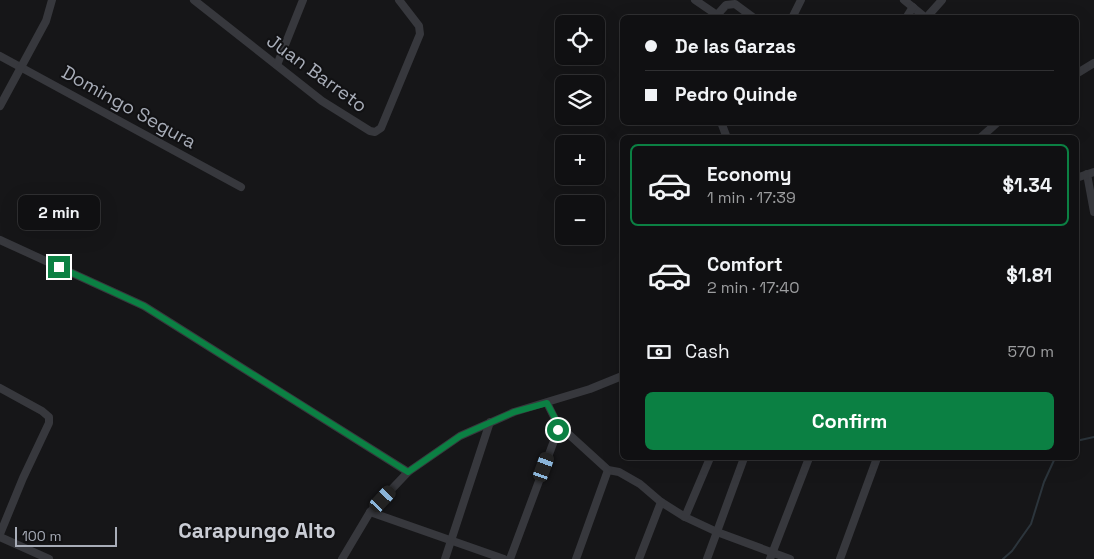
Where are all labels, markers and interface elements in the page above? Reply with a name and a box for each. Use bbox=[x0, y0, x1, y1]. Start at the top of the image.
map controls bbox=[555, 15, 605, 245]
button: locate bbox=[555, 15, 605, 65]
street label: Juan Barreto bbox=[262, 28, 372, 118]
text: De las Garzas bbox=[675, 34, 796, 59]
street label: Domingo Segura bbox=[57, 60, 201, 154]
button: layers bbox=[555, 75, 605, 125]
text: Pedro Quinde bbox=[675, 82, 797, 107]
button: + bbox=[555, 135, 605, 185]
text: Economy bbox=[707, 162, 791, 187]
icon: car bbox=[647, 163, 692, 208]
text: $1.34 bbox=[1003, 173, 1052, 198]
text: 1 min · 17:39 bbox=[707, 187, 796, 208]
callout: 2 min bbox=[18, 194, 100, 230]
button: − bbox=[555, 195, 605, 245]
text: 2 min bbox=[38, 202, 80, 223]
text: Comfort bbox=[707, 252, 783, 277]
icon: car bbox=[647, 253, 692, 298]
route end bbox=[48, 256, 70, 278]
text: $1.81 bbox=[1006, 263, 1052, 288]
text: 2 min · 17:40 bbox=[707, 277, 799, 298]
icon: cash bbox=[645, 338, 673, 366]
text: Cash bbox=[685, 339, 730, 364]
text: 570 m bbox=[1008, 341, 1054, 362]
button: Confirm bbox=[645, 392, 1054, 450]
route start bbox=[547, 419, 569, 441]
car bbox=[531, 450, 556, 484]
car bbox=[367, 483, 398, 515]
district label: Carapungo Alto bbox=[178, 517, 336, 544]
scale bar bbox=[15, 524, 118, 547]
text: 100 m bbox=[22, 527, 61, 545]

